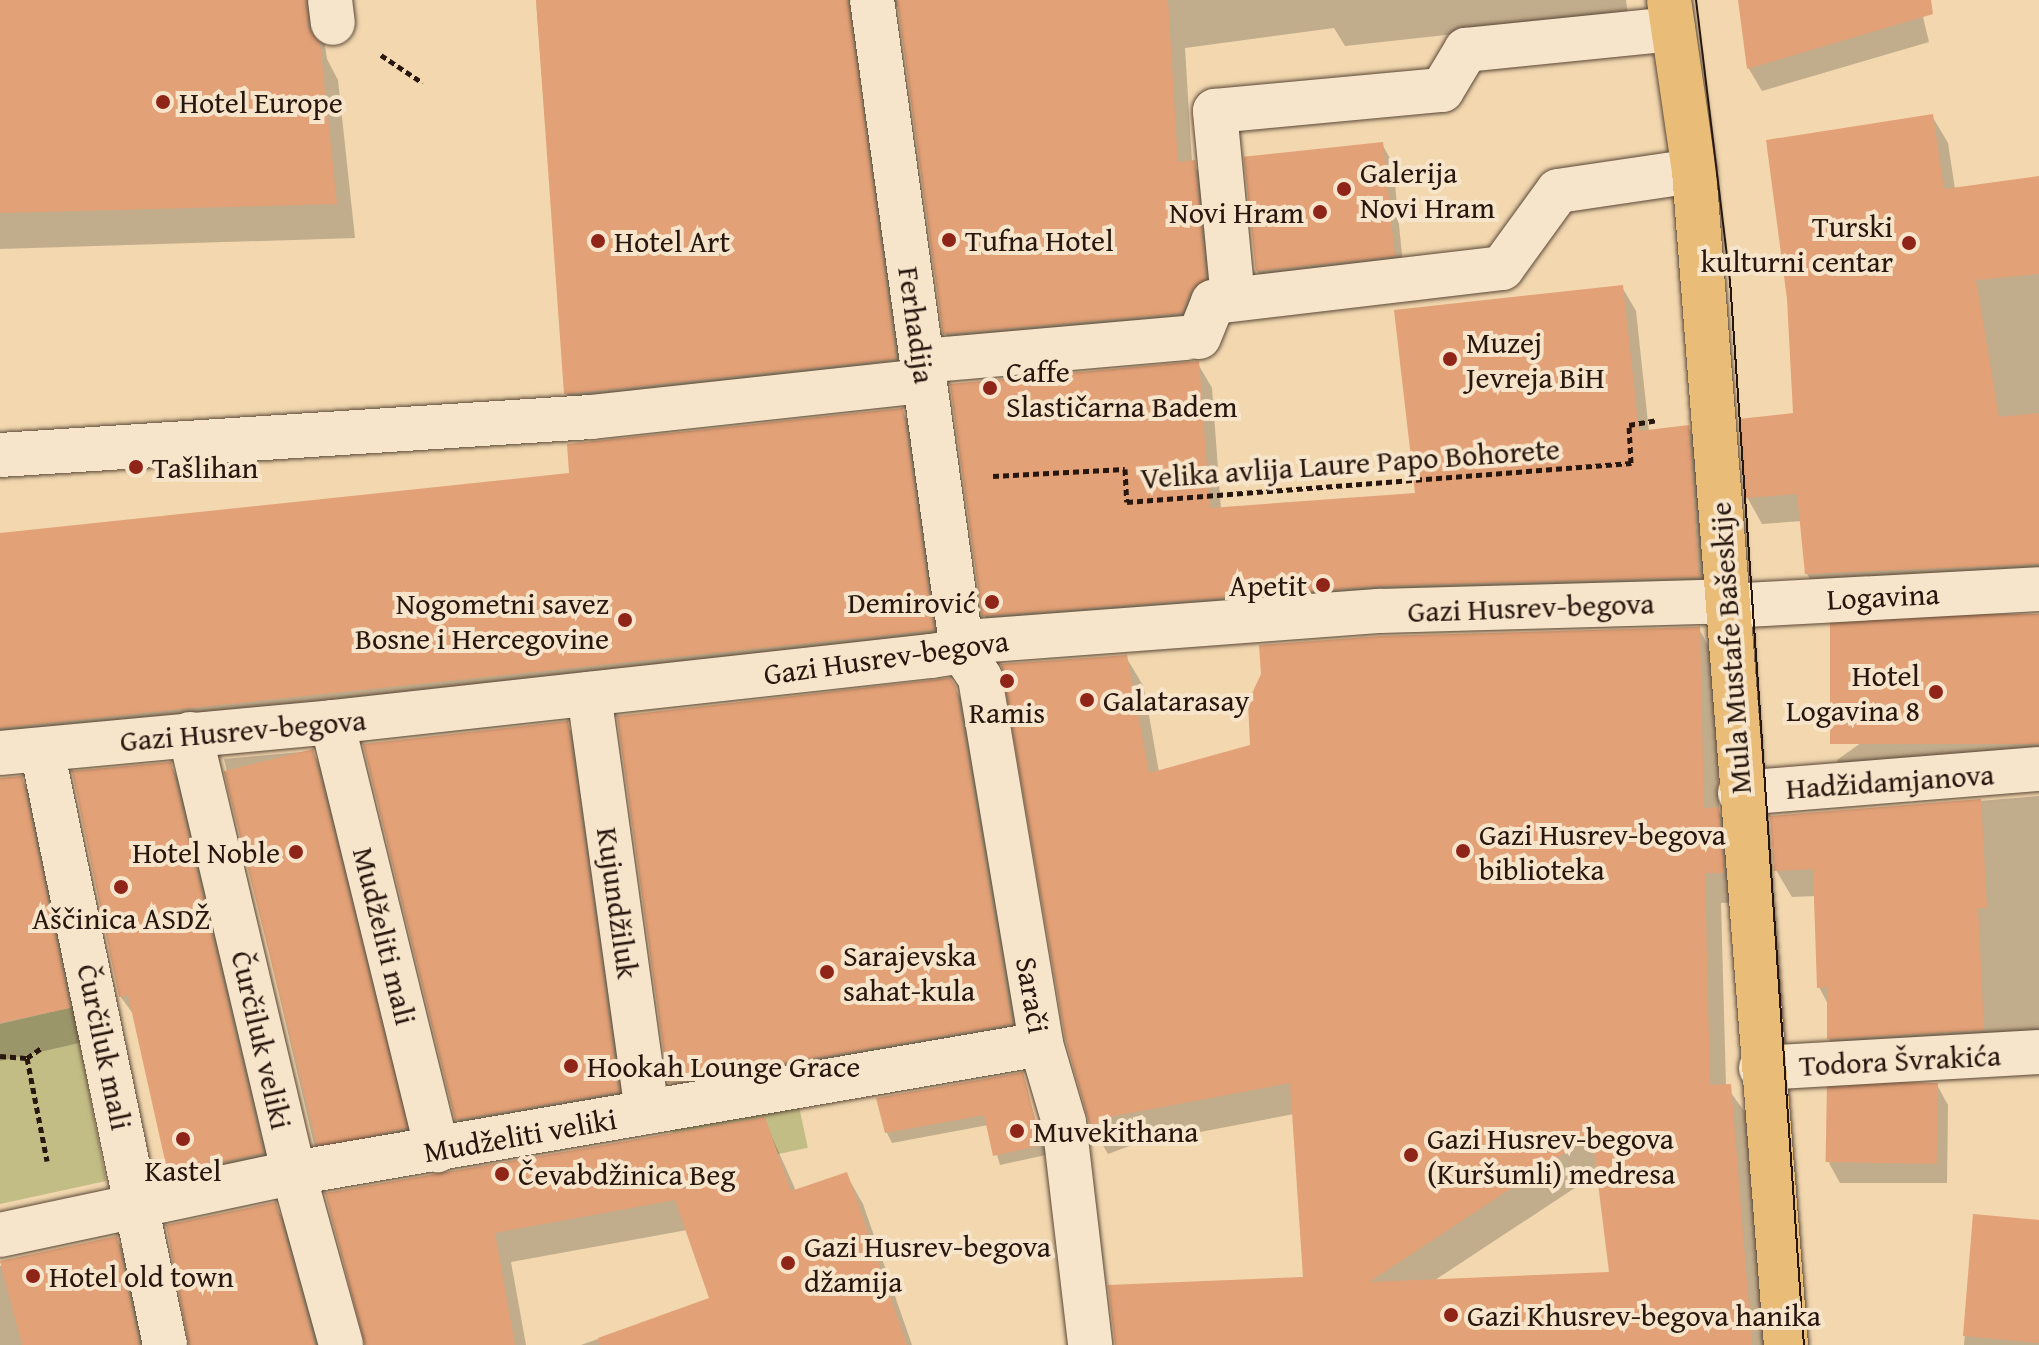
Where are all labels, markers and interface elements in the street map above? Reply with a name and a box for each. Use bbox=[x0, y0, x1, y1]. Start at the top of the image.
place label: Hotel Europe bbox=[179, 84, 343, 120]
marker: Hotel Europe bbox=[154, 93, 172, 111]
place label: Galerija Novi Hram bbox=[1360, 154, 1495, 224]
marker: Galerija Novi Hram bbox=[1335, 180, 1353, 198]
place label: Novi Hram bbox=[1169, 194, 1304, 230]
marker: Novi Hram bbox=[1311, 203, 1329, 221]
place label: Turski kulturni centar bbox=[1701, 208, 1893, 278]
place label: Tufna Hotel bbox=[965, 222, 1114, 258]
place label: Hotel Art bbox=[614, 223, 730, 259]
marker: Tufna Hotel bbox=[940, 231, 958, 249]
marker: Hotel Art bbox=[589, 232, 607, 250]
marker: Turski kulturni centar bbox=[1900, 234, 1918, 252]
street label: Ferhadija bbox=[891, 264, 943, 386]
place label: Muzej Jevreja BiH bbox=[1466, 324, 1605, 394]
marker: Muzej Jevreja BiH bbox=[1441, 350, 1459, 368]
place label: Caffe Slastičarna Badem bbox=[1006, 353, 1237, 424]
marker: Caffe Slastičarna Badem bbox=[981, 379, 999, 397]
street label: Velika avlija Laure Papo Bohorete bbox=[1139, 430, 1561, 496]
place label: Tašlihan bbox=[152, 449, 258, 485]
marker: Tašlihan bbox=[127, 458, 145, 476]
street label: Mula Mustafe Bašeskije bbox=[1702, 501, 1758, 795]
place label: Apetit bbox=[1229, 567, 1307, 603]
street label: Logavina bbox=[1826, 575, 1940, 617]
marker: Apetit bbox=[1314, 576, 1332, 594]
place label: Demirović bbox=[847, 584, 976, 620]
place label: Nogometni savez Bosne i Hercegovine bbox=[355, 585, 609, 656]
street label: Gazi Husrev-begova bbox=[1407, 585, 1655, 629]
marker: Demirović bbox=[983, 593, 1001, 611]
marker: Nogometni savez Bosne i Hercegovine bbox=[616, 611, 634, 629]
street label: Gazi Husrev-begova bbox=[761, 622, 1011, 692]
place label: Hotel Logavina 8 bbox=[1786, 657, 1920, 728]
marker: Ramis bbox=[998, 672, 1016, 690]
place label: Galatarasay bbox=[1103, 682, 1250, 718]
marker: Hotel Logavina 8 bbox=[1927, 683, 1945, 701]
marker: Galatarasay bbox=[1078, 691, 1096, 709]
place label: Ramis bbox=[969, 694, 1045, 730]
street label: Gazi Husrev-begova bbox=[118, 701, 368, 759]
street label: Hadžidamjanova bbox=[1785, 756, 1995, 806]
place label: Gazi Husrev-begova biblioteka bbox=[1479, 816, 1726, 886]
street label: Kujundžiluk bbox=[590, 825, 646, 981]
place label: Hotel Noble bbox=[132, 834, 280, 870]
marker: Gazi Husrev-begova biblioteka bbox=[1454, 842, 1472, 860]
marker: Hotel Noble bbox=[287, 843, 305, 861]
street label: Mudželiti mali bbox=[346, 843, 424, 1029]
marker: Aščinica ASDŽ bbox=[112, 878, 130, 896]
place label: Aščinica ASDŽ bbox=[32, 900, 210, 936]
place label: Sarajevska sahat-kula bbox=[843, 937, 976, 1008]
street label: Čurčiluk veliki bbox=[224, 947, 300, 1133]
street label: Sarači bbox=[1009, 954, 1057, 1036]
street label: Čurčiluk mali bbox=[70, 961, 140, 1133]
marker: Sarajevska sahat-kula bbox=[818, 963, 836, 981]
street label: Todora Švrakića bbox=[1798, 1037, 2002, 1083]
place label: Hookah Lounge Grace bbox=[587, 1048, 860, 1084]
marker: Hookah Lounge Grace bbox=[562, 1057, 580, 1075]
street label: Mudželiti veliki bbox=[421, 1100, 619, 1170]
place label: Muvekithana bbox=[1033, 1113, 1198, 1149]
place label: Gazi Husrev-begova (Kuršumli) medresa bbox=[1427, 1120, 1675, 1190]
marker: Muvekithana bbox=[1008, 1122, 1026, 1140]
marker: Kastel bbox=[174, 1130, 192, 1148]
marker: Gazi Husrev-begova (Kuršumli) medresa bbox=[1402, 1146, 1420, 1164]
place label: Kastel bbox=[145, 1152, 221, 1188]
place label: Čevabdžinica Beg bbox=[518, 1156, 735, 1192]
marker: Čevabdžinica Beg bbox=[493, 1165, 511, 1183]
place label: Gazi Husrev-begova džamija bbox=[804, 1228, 1051, 1298]
marker: Gazi Husrev-begova džamija bbox=[779, 1254, 797, 1272]
place label: Hotel old town bbox=[49, 1258, 234, 1294]
marker: Hotel old town bbox=[24, 1267, 42, 1285]
place label: Gazi Khusrev-begova hanika bbox=[1467, 1297, 1821, 1333]
marker: Gazi Khusrev-begova hanika bbox=[1442, 1306, 1460, 1324]

